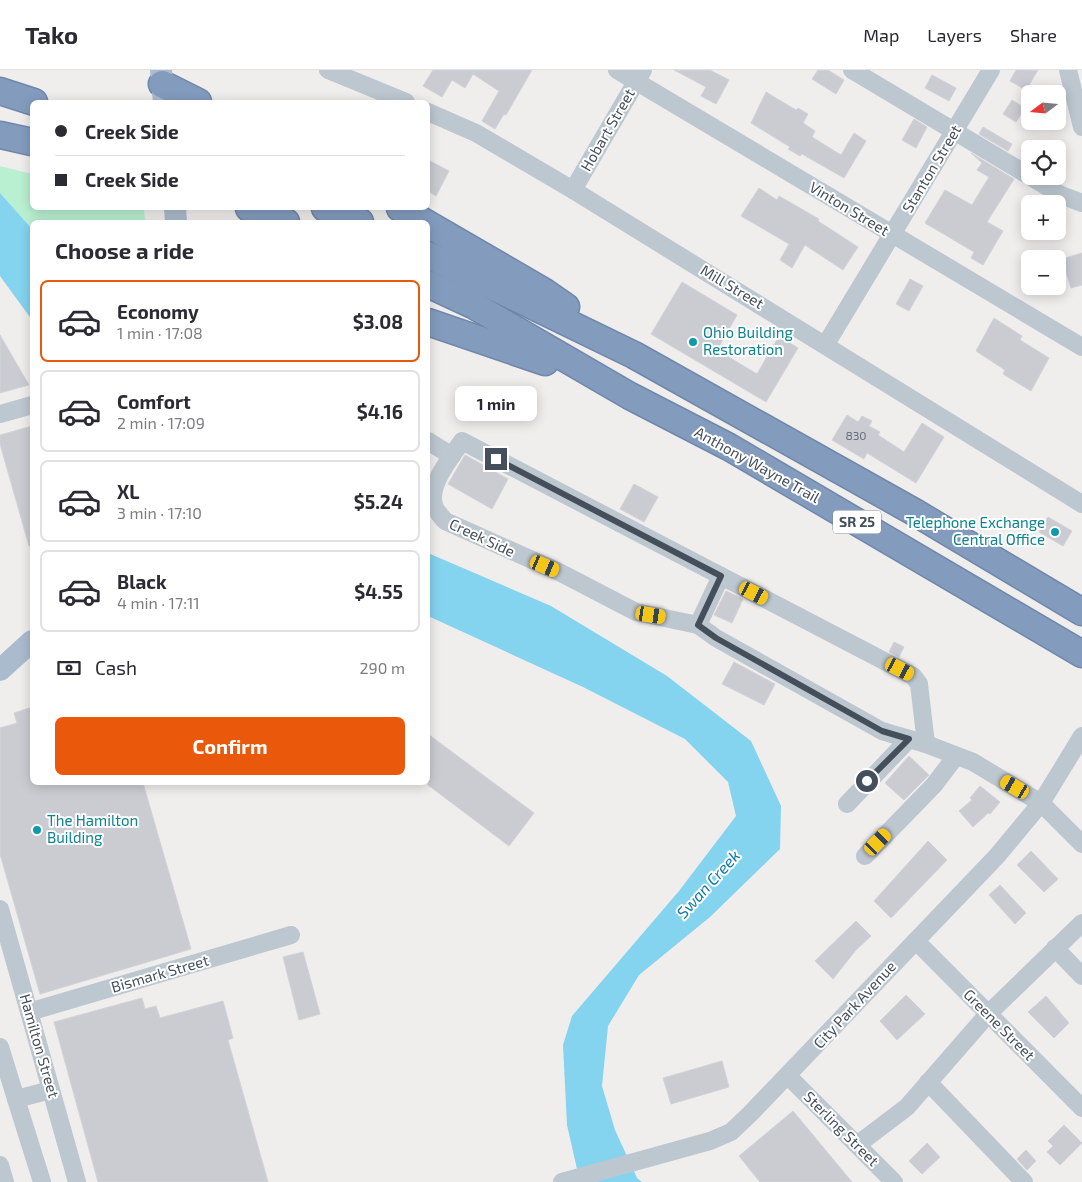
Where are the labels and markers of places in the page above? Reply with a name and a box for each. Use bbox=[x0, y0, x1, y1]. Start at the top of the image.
place label: Ohio Building Restoration bbox=[703, 323, 793, 358]
marker: Ohio Building Restoration bbox=[687, 336, 699, 348]
place label: Telephone Exchange Central Office bbox=[906, 513, 1045, 548]
marker: Telephone Exchange Central Office bbox=[1049, 526, 1061, 538]
place label: The Hamilton Building bbox=[47, 811, 138, 846]
marker: The Hamilton Building bbox=[31, 824, 43, 836]

